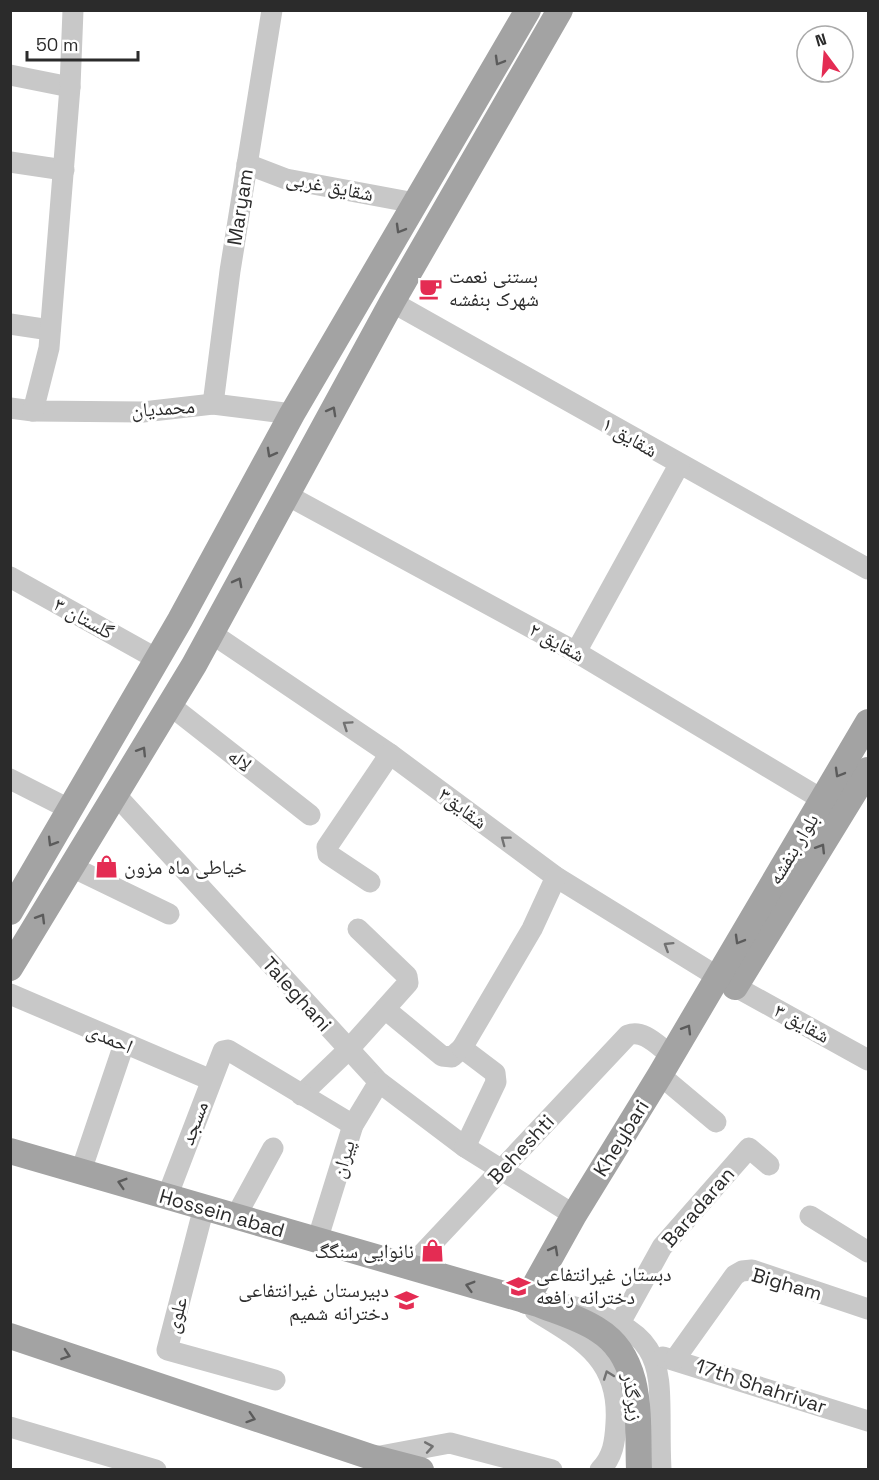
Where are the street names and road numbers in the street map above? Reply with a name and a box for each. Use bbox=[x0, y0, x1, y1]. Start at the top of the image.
street label: شقایق غربی bbox=[284, 165, 376, 207]
street label: Maryam bbox=[221, 167, 259, 247]
street label: محمدیان bbox=[130, 393, 196, 423]
street label: شقایق ۱ bbox=[598, 411, 662, 463]
street label: گلستان ۳ bbox=[49, 591, 119, 645]
street label: شقایق ۲ bbox=[525, 616, 589, 668]
street label: لاله bbox=[223, 742, 257, 778]
street label: شقایق۳ bbox=[433, 781, 493, 835]
street label: بلوار بنفشه bbox=[762, 809, 824, 889]
street label: Taleghani bbox=[257, 951, 337, 1037]
street label: شقایق ۳ bbox=[770, 997, 834, 1049]
street label: احمدی bbox=[83, 1017, 137, 1059]
street label: Kheybari bbox=[587, 1095, 655, 1181]
street label: مسجد bbox=[174, 1097, 214, 1149]
street label: Beheshti bbox=[482, 1109, 560, 1189]
street label: پیران bbox=[325, 1137, 361, 1181]
street label: Baradaran bbox=[656, 1161, 740, 1253]
street label: Hossein abad bbox=[156, 1183, 288, 1243]
street label: Bigham bbox=[749, 1262, 825, 1306]
street label: علوی bbox=[159, 1294, 193, 1336]
street label: 17th Shahrivar bbox=[692, 1353, 830, 1419]
street label: زیرگذر bbox=[617, 1370, 649, 1423]

